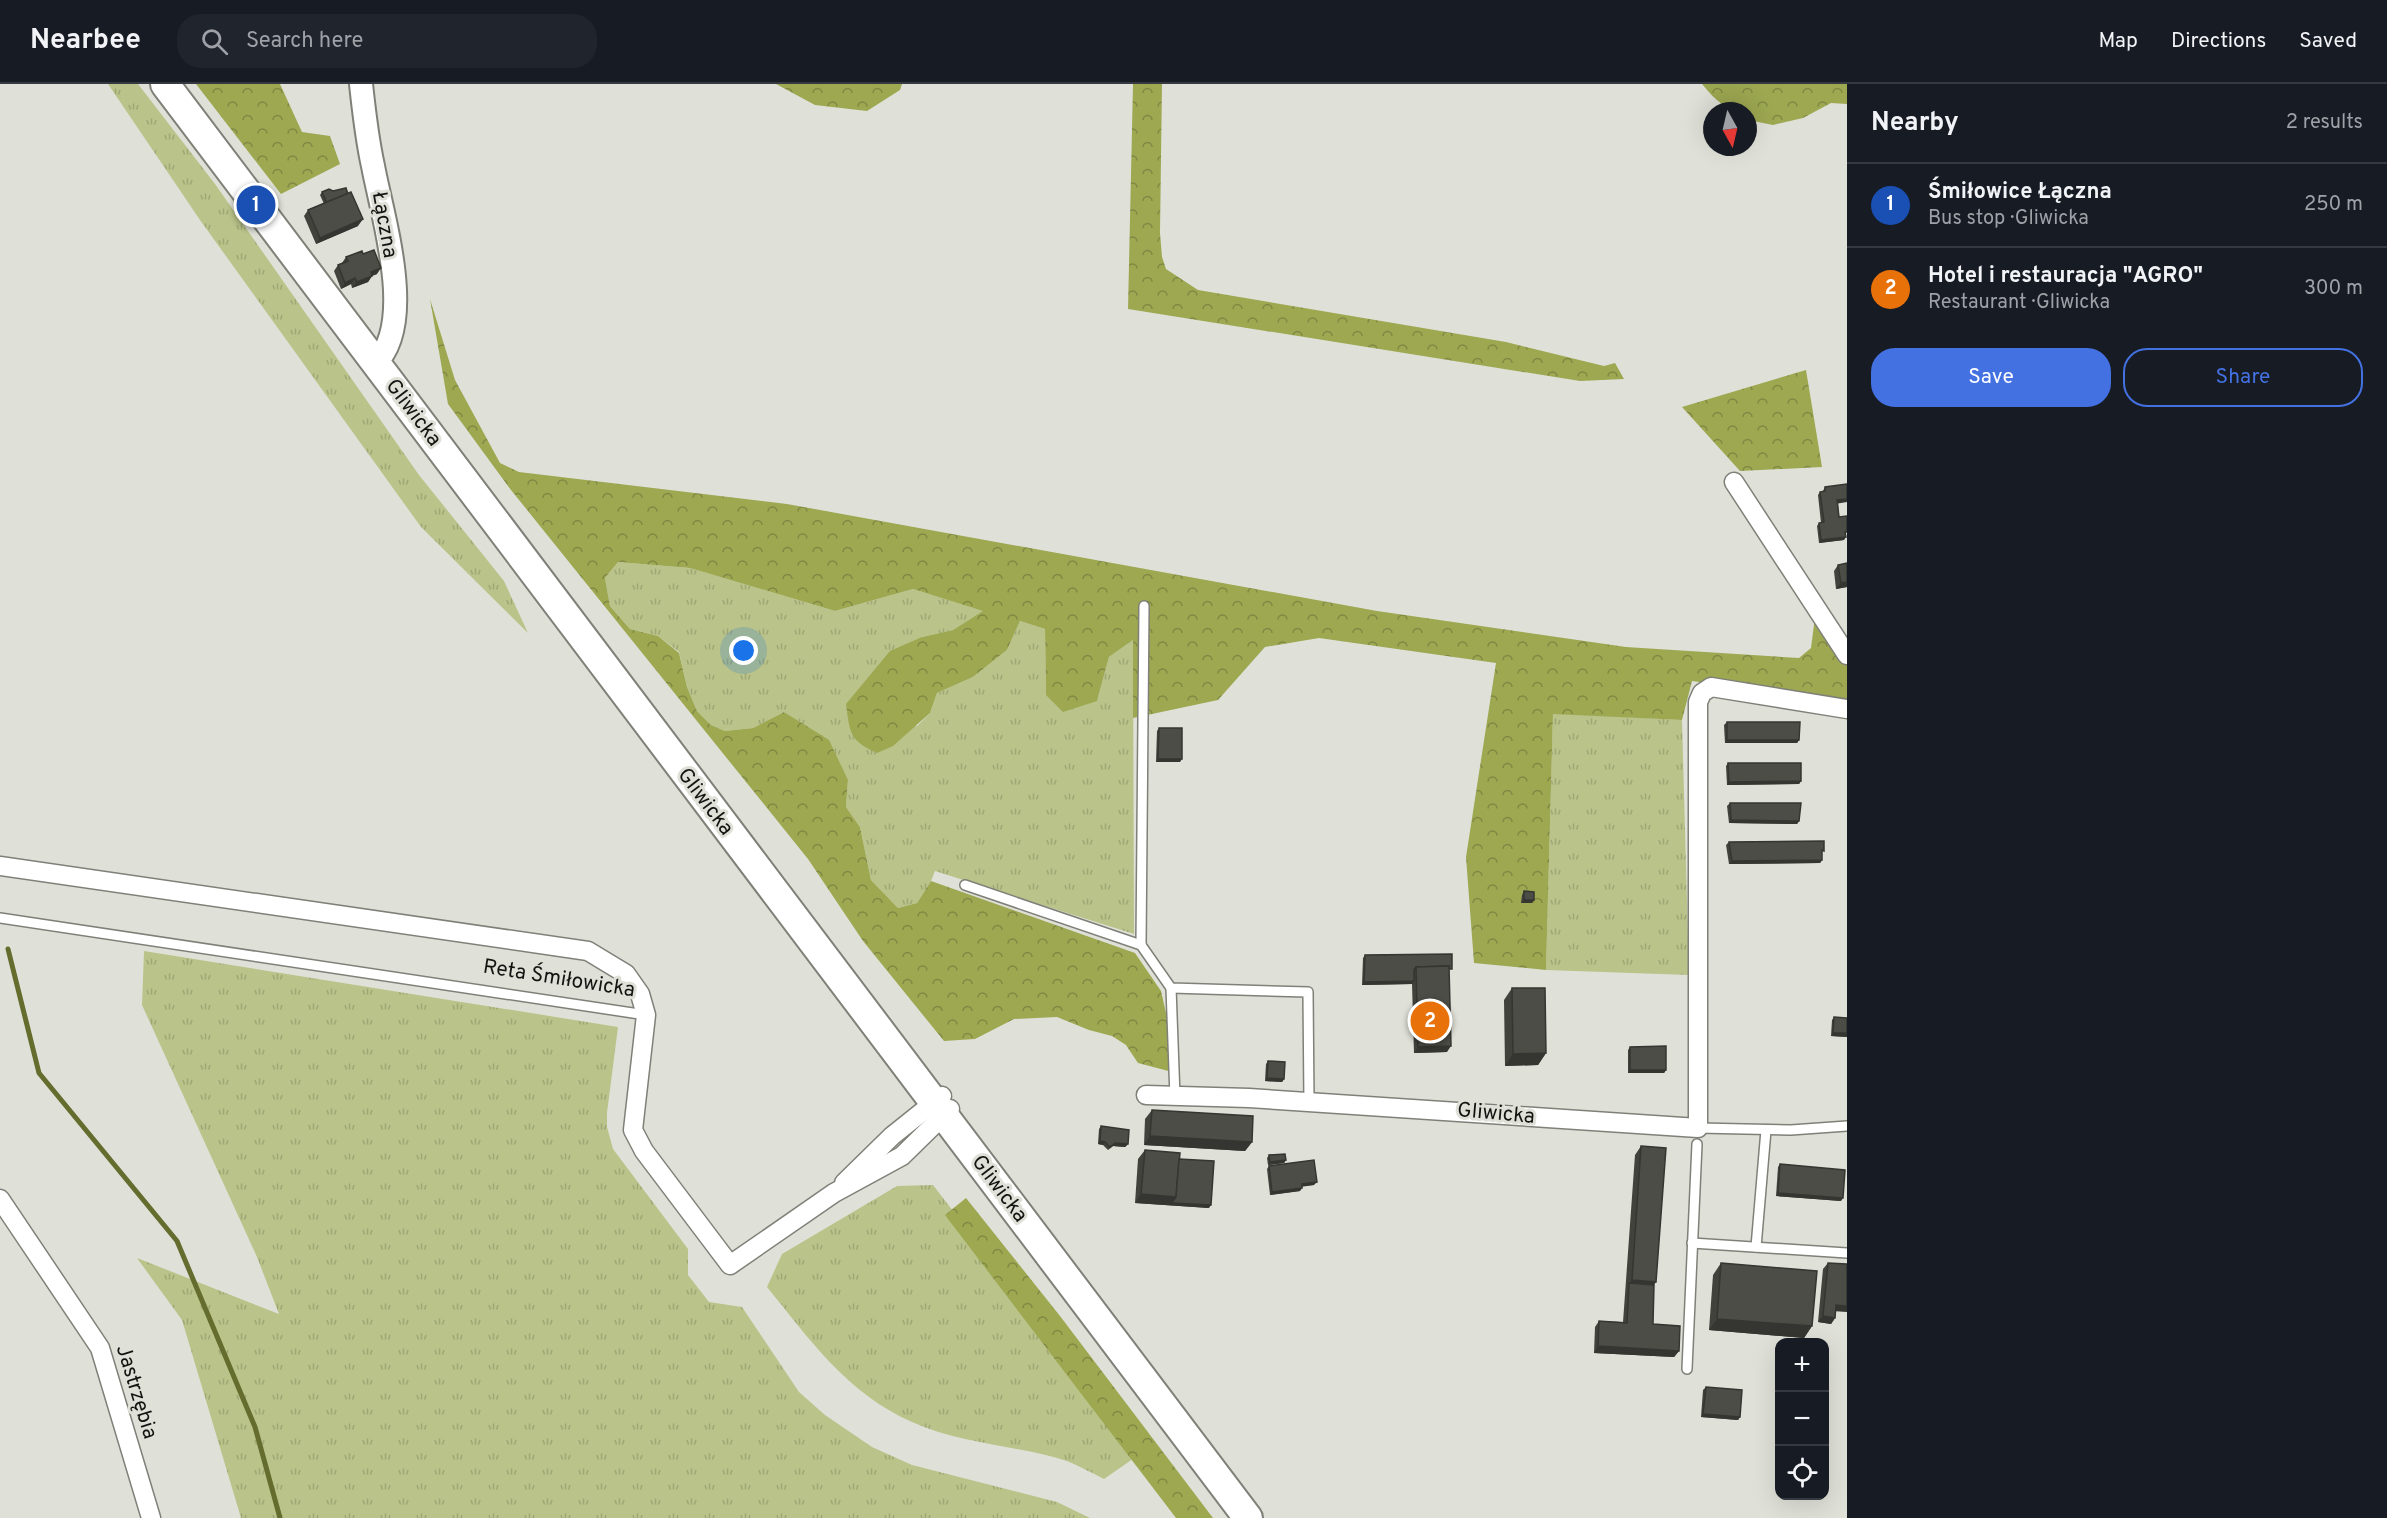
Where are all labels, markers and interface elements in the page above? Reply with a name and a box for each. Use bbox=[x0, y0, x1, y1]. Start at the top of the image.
search box bbox=[177, 14, 597, 68]
text: Nearbee bbox=[30, 23, 141, 59]
icon: search bbox=[198, 25, 231, 58]
text: Search here bbox=[246, 28, 363, 55]
text: Map bbox=[2098, 28, 2138, 55]
text: Directions bbox=[2171, 28, 2266, 55]
text: Saved bbox=[2299, 28, 2357, 55]
north arrow bbox=[1703, 102, 1757, 156]
text: Nearby bbox=[1871, 107, 1959, 140]
text: 2 results bbox=[2286, 110, 2363, 136]
text: Śmiłowice Łączna bbox=[1928, 179, 2112, 206]
pin: 1 bbox=[236, 182, 276, 228]
street label: Łączna bbox=[365, 190, 403, 260]
text: 1 bbox=[1887, 192, 1895, 218]
text: 250 m bbox=[2304, 192, 2363, 218]
text: Bus stop · Gliwicka bbox=[1928, 206, 2089, 232]
text: Hotel i restauracja "AGRO" bbox=[1928, 263, 2203, 290]
text: 2 bbox=[1884, 276, 1897, 302]
text: 300 m bbox=[2304, 276, 2363, 302]
text: Restaurant · Gliwicka bbox=[1928, 290, 2110, 316]
button: Save bbox=[1871, 348, 2111, 407]
button: Share bbox=[2123, 348, 2363, 407]
street label: Gliwicka bbox=[379, 374, 447, 452]
your location bbox=[729, 636, 758, 665]
street label: Gliwicka bbox=[671, 763, 739, 841]
street label: Reta Śmiłowicka bbox=[481, 953, 637, 1004]
pin: 2 bbox=[1410, 998, 1450, 1044]
street label: Gliwicka bbox=[1456, 1097, 1536, 1131]
street label: Gliwicka bbox=[965, 1150, 1033, 1228]
map controls bbox=[1775, 1338, 1829, 1500]
button: + bbox=[1775, 1338, 1829, 1392]
street label: Jastrzębia bbox=[109, 1342, 163, 1442]
button: − bbox=[1775, 1392, 1829, 1446]
button: locate bbox=[1775, 1446, 1829, 1500]

